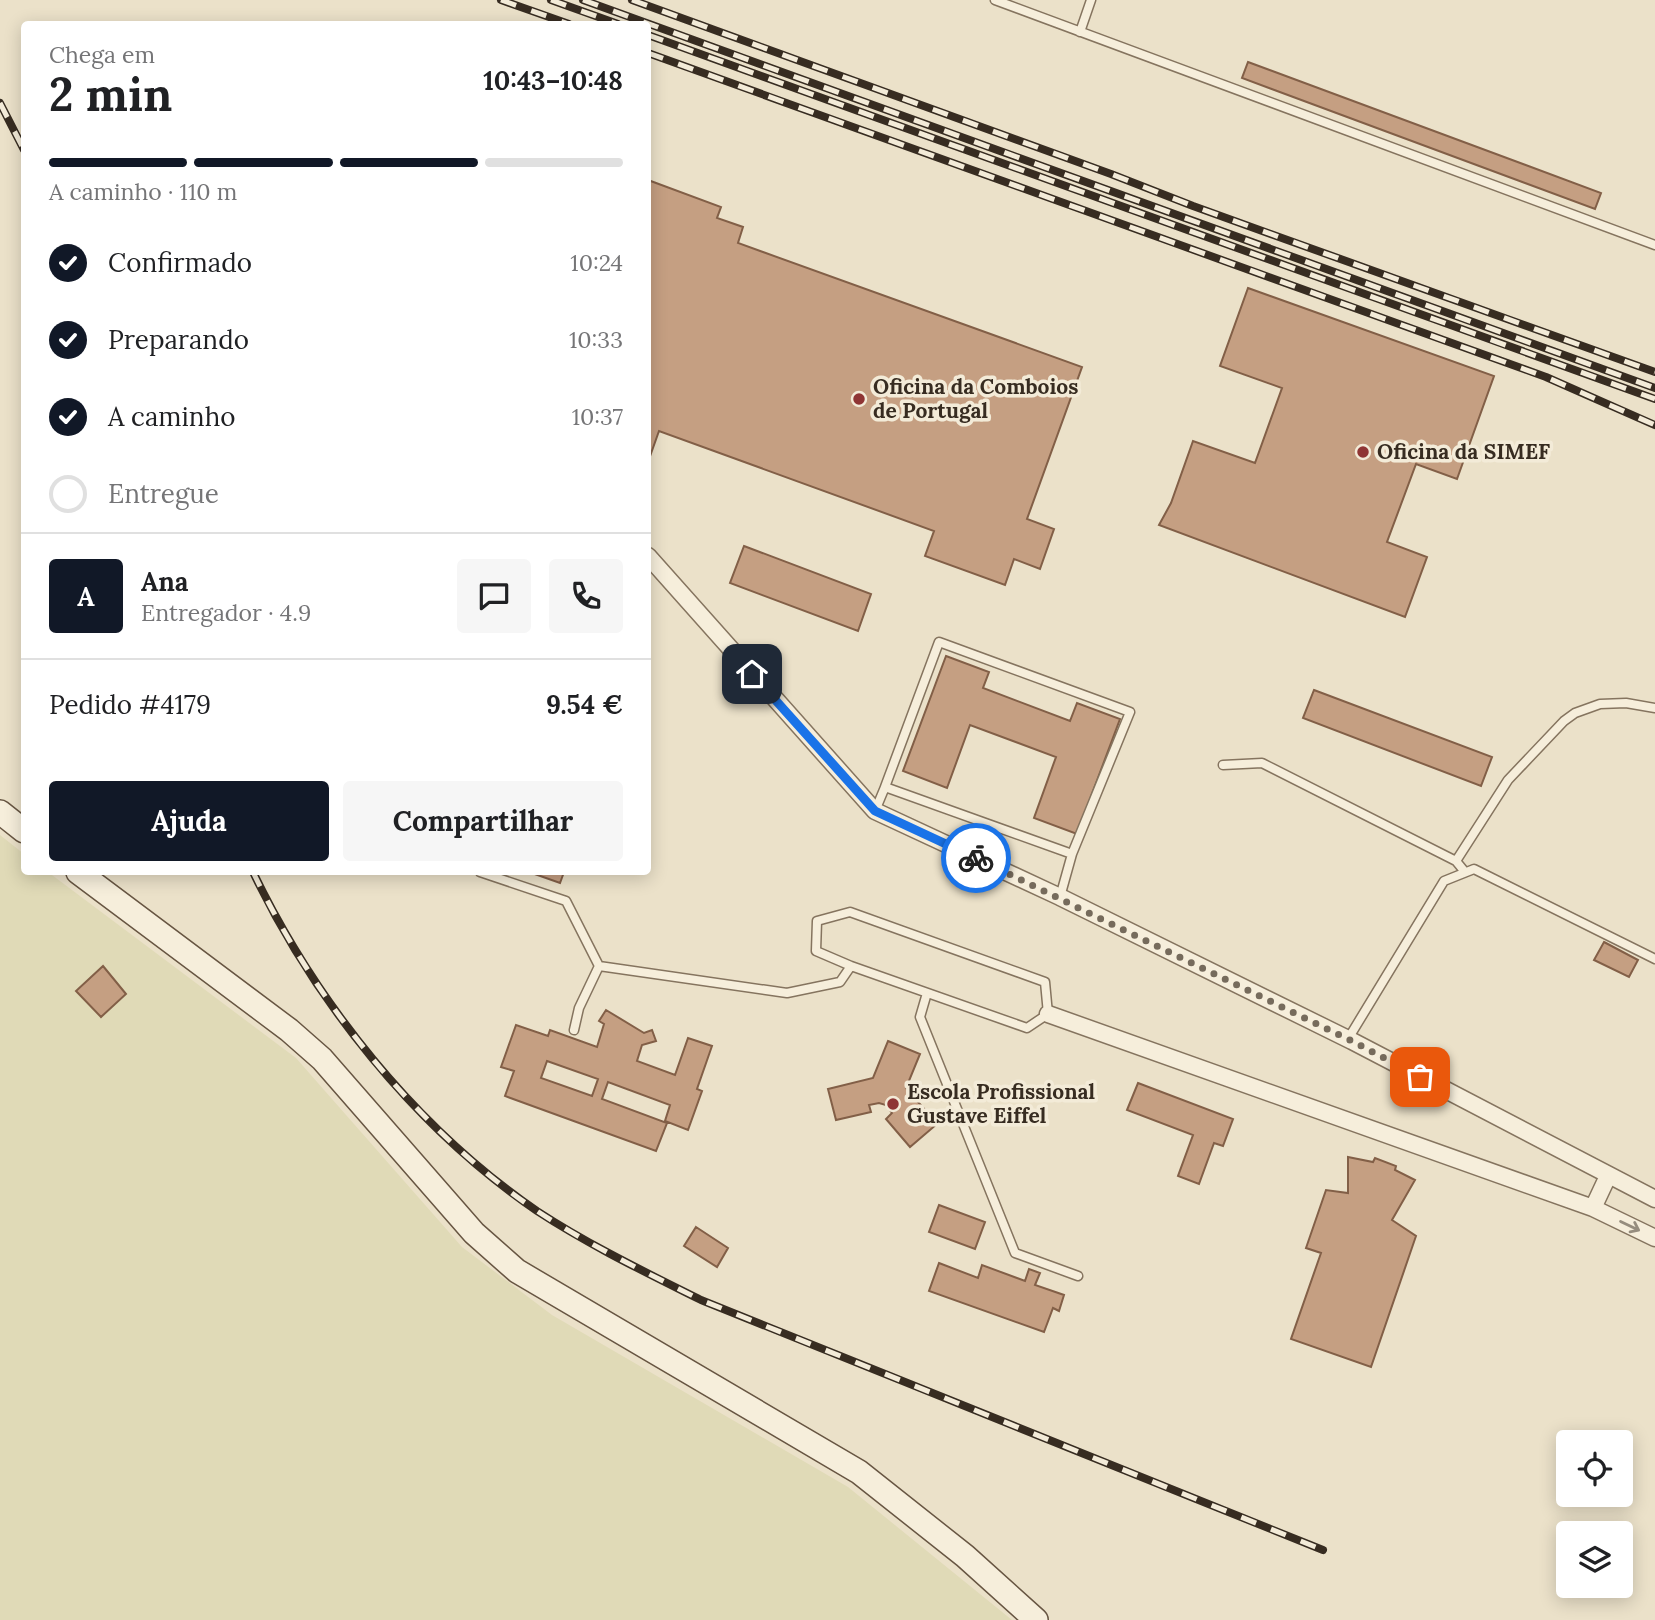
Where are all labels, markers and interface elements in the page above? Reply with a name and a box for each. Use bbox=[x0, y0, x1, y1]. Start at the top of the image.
text: Chega em bbox=[49, 40, 155, 69]
text: 10:43–10:48 bbox=[483, 64, 623, 97]
text: 2 min bbox=[49, 65, 172, 124]
text: A caminho · 110 m bbox=[49, 177, 237, 206]
icon: check bbox=[49, 244, 87, 282]
text: Confirmado bbox=[108, 246, 252, 279]
text: 10:24 bbox=[570, 248, 623, 277]
icon: check bbox=[49, 321, 87, 359]
text: Preparando bbox=[108, 323, 249, 356]
text: 10:33 bbox=[569, 325, 623, 354]
place label: Oficina da Comboios de Portugal bbox=[873, 373, 1078, 424]
marker: Oficina da Comboios de Portugal bbox=[851, 391, 867, 407]
icon: check bbox=[49, 398, 87, 436]
text: A caminho bbox=[108, 400, 235, 433]
text: 10:37 bbox=[572, 402, 623, 431]
place label: Oficina da SIMEF bbox=[1377, 438, 1550, 465]
marker: Oficina da SIMEF bbox=[1355, 444, 1371, 460]
text: Entregue bbox=[108, 477, 219, 510]
button: chat bbox=[457, 559, 531, 633]
button: phone bbox=[549, 559, 623, 633]
text: Ana bbox=[141, 565, 188, 598]
text: A bbox=[77, 580, 95, 613]
text: Entregador · 4.9 bbox=[141, 598, 311, 627]
pin bbox=[722, 644, 782, 704]
icon: home bbox=[733, 655, 771, 693]
text: Pedido #4179 bbox=[49, 688, 211, 721]
text: 9.54 € bbox=[546, 688, 623, 721]
button: Ajuda bbox=[49, 781, 329, 861]
button: Compartilhar bbox=[343, 781, 623, 861]
courier bbox=[941, 823, 1011, 893]
icon: bike bbox=[957, 839, 995, 877]
pin bbox=[1390, 1047, 1450, 1107]
icon: bag bbox=[1401, 1058, 1439, 1096]
place label: Escola Profissional Gustave Eiffel bbox=[907, 1078, 1096, 1129]
marker: Escola Profissional Gustave Eiffel bbox=[885, 1096, 901, 1112]
one-way arrow bbox=[1619, 1220, 1640, 1233]
map controls bbox=[1556, 1430, 1633, 1598]
button: locate bbox=[1556, 1430, 1633, 1507]
button: layers bbox=[1556, 1521, 1633, 1598]

